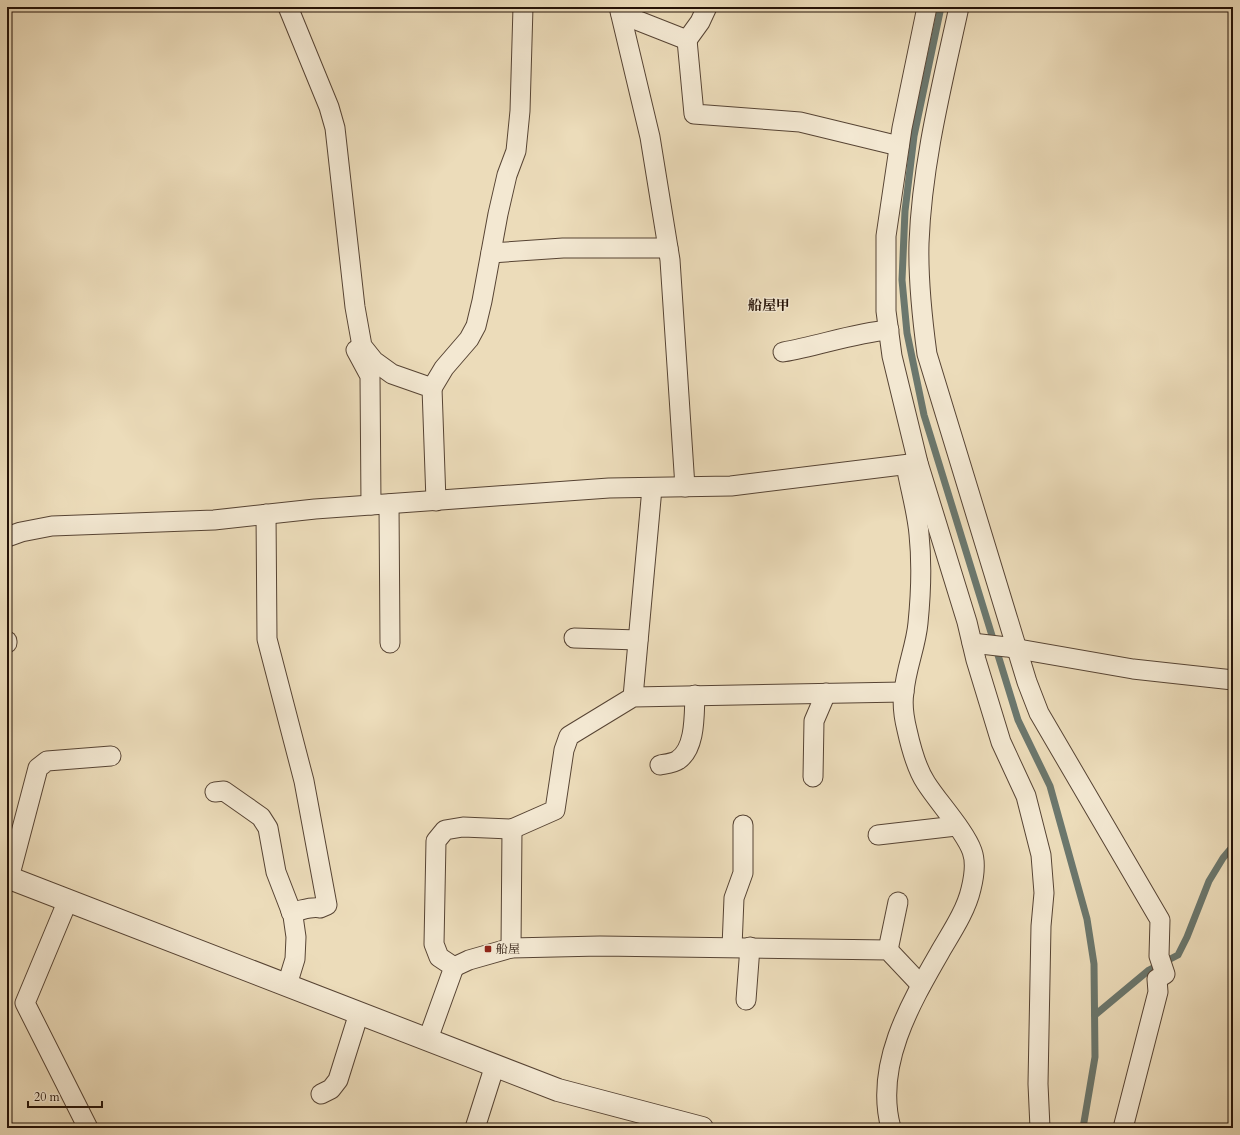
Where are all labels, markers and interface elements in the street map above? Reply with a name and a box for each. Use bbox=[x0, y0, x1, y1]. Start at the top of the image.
district label: 船屋甲 bbox=[748, 296, 790, 315]
place label: 船屋 bbox=[496, 941, 520, 957]
marker: 船屋 bbox=[483, 944, 493, 954]
scale bar bbox=[28, 1083, 102, 1109]
text: 20 m bbox=[34, 1089, 61, 1105]

